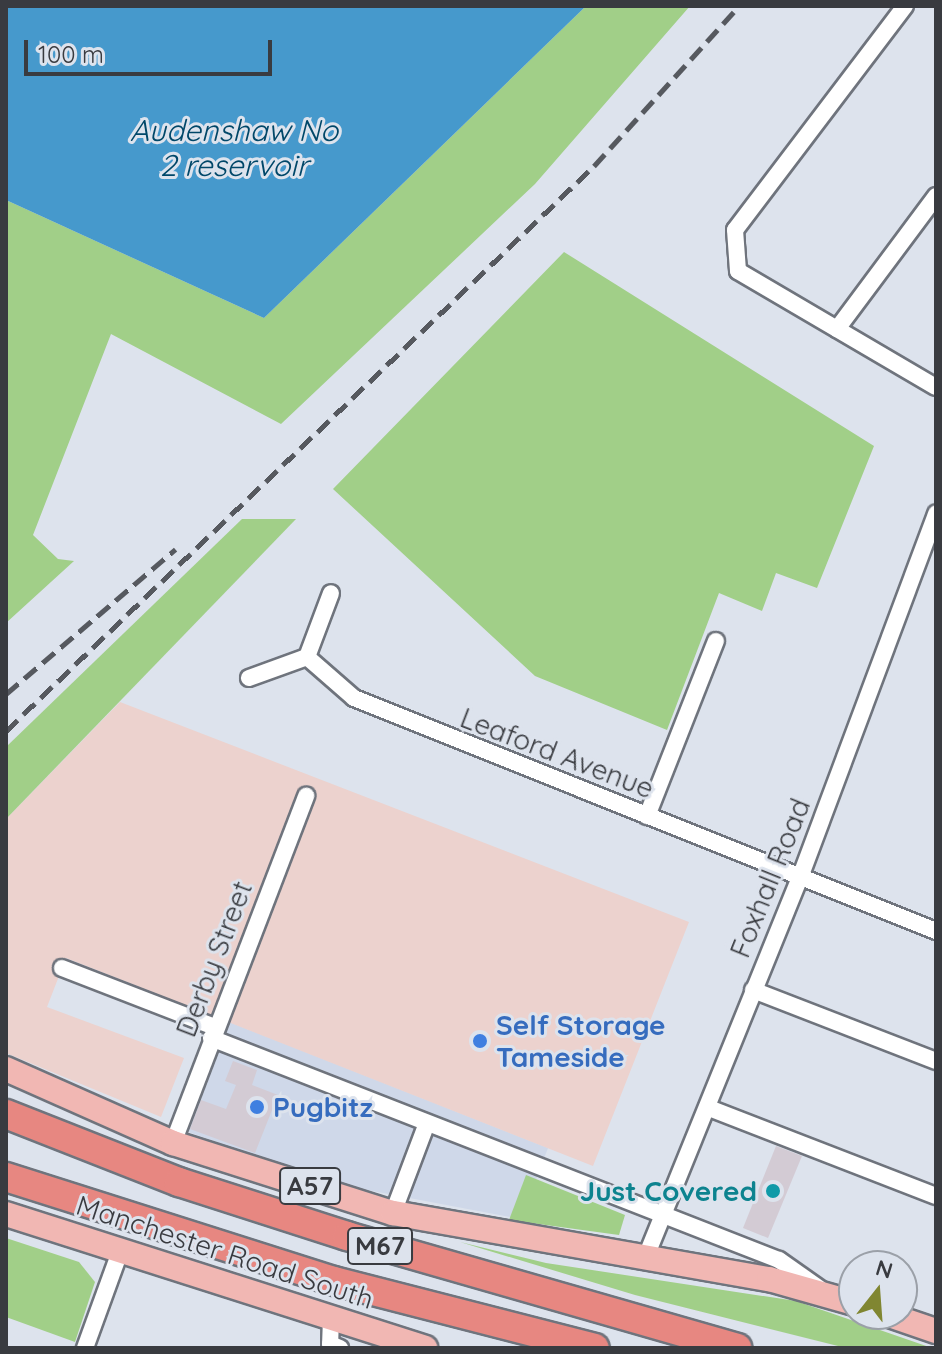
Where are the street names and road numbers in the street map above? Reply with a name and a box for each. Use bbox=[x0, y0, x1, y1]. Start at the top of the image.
street label: Leaford Avenue bbox=[456, 701, 658, 805]
street label: Foxhall Road bbox=[723, 794, 817, 962]
street label: Derby Street bbox=[169, 876, 259, 1042]
road number: A57 bbox=[278, 1164, 342, 1208]
street label: Manchester Road South bbox=[72, 1188, 378, 1316]
road number: M67 bbox=[346, 1224, 414, 1268]

